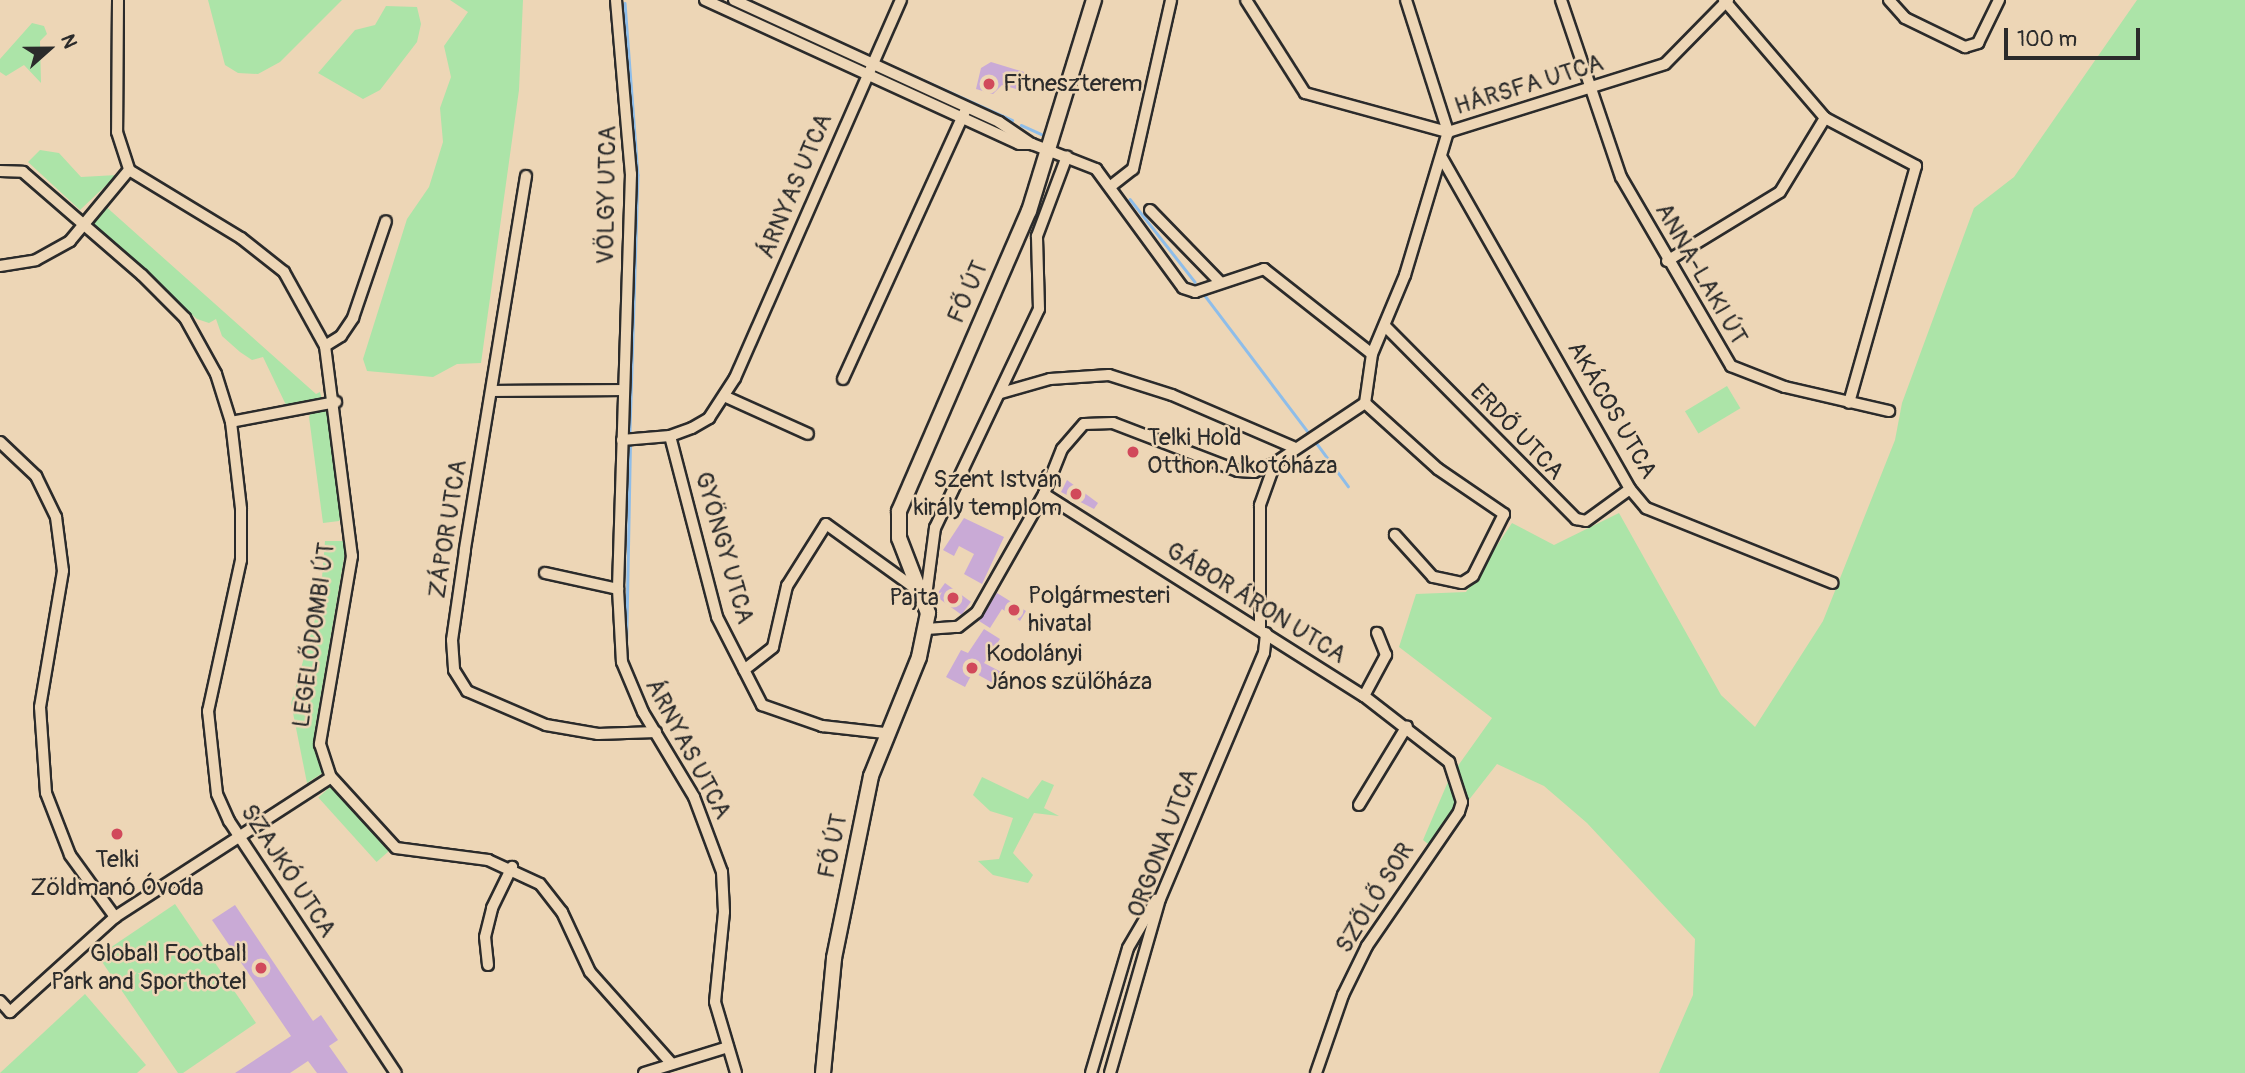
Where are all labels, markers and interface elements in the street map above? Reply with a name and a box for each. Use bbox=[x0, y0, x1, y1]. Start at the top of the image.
north arrow bbox=[14, 14, 84, 84]
scale bar bbox=[2007, 14, 2144, 58]
text: 100 m bbox=[2017, 26, 2077, 53]
text: N bbox=[55, 31, 82, 52]
street label: HÁRSFA UTCA bbox=[1451, 49, 1607, 121]
place label: Fitneszterem bbox=[1003, 70, 1143, 98]
marker: Fitneszterem bbox=[981, 76, 997, 92]
street label: ÁRNYAS UTCA bbox=[752, 109, 838, 263]
street label: VÖLGY UTCA bbox=[591, 125, 623, 265]
street label: ANNA-LAKI ÚT bbox=[1649, 198, 1753, 350]
street label: FŐ ÚT bbox=[942, 256, 994, 328]
street label: AKÁCOS UTCA bbox=[1561, 336, 1663, 484]
street label: ERDŐ UTCA bbox=[1464, 378, 1570, 486]
place label: Telki Hold Otthon Alkotóháza bbox=[1147, 424, 1337, 480]
marker: Telki Hold Otthon Alkotóháza bbox=[1125, 444, 1141, 460]
street label: ZÁPOR UTCA bbox=[423, 458, 473, 600]
place label: Szent István király templom bbox=[914, 466, 1062, 522]
street label: GYÖNGY UTCA bbox=[689, 469, 759, 627]
marker: Szent István király templom bbox=[1068, 486, 1084, 502]
street label: GÁBOR ÁRON UTCA bbox=[1161, 536, 1351, 670]
street label: LEGELŐDOMBI ÚT bbox=[287, 541, 341, 729]
place label: Polgármesteri hivatal bbox=[1028, 582, 1170, 638]
place label: Pajta bbox=[889, 584, 939, 612]
marker: Pajta bbox=[945, 590, 961, 606]
marker: Polgármesteri hivatal bbox=[1006, 602, 1022, 618]
place label: Kodolányi János szülőháza bbox=[986, 640, 1152, 696]
marker: Kodolányi János szülőháza bbox=[964, 660, 980, 676]
street label: ÁRNYAS UTCA bbox=[639, 674, 737, 824]
street label: ORGONA UTCA bbox=[1121, 765, 1205, 921]
street label: SZAJKÓ UTCA bbox=[234, 799, 342, 943]
street label: FŐ ÚT bbox=[812, 811, 854, 881]
marker: Telki Zöldmanó Óvoda bbox=[109, 826, 125, 842]
street label: SZŐLŐ SOR bbox=[1330, 838, 1420, 958]
place label: Telki Zöldmanó Óvoda bbox=[30, 846, 204, 902]
place label: Globall Football Park and Sporthotel bbox=[51, 940, 247, 996]
marker: Globall Football Park and Sporthotel bbox=[253, 960, 269, 976]

